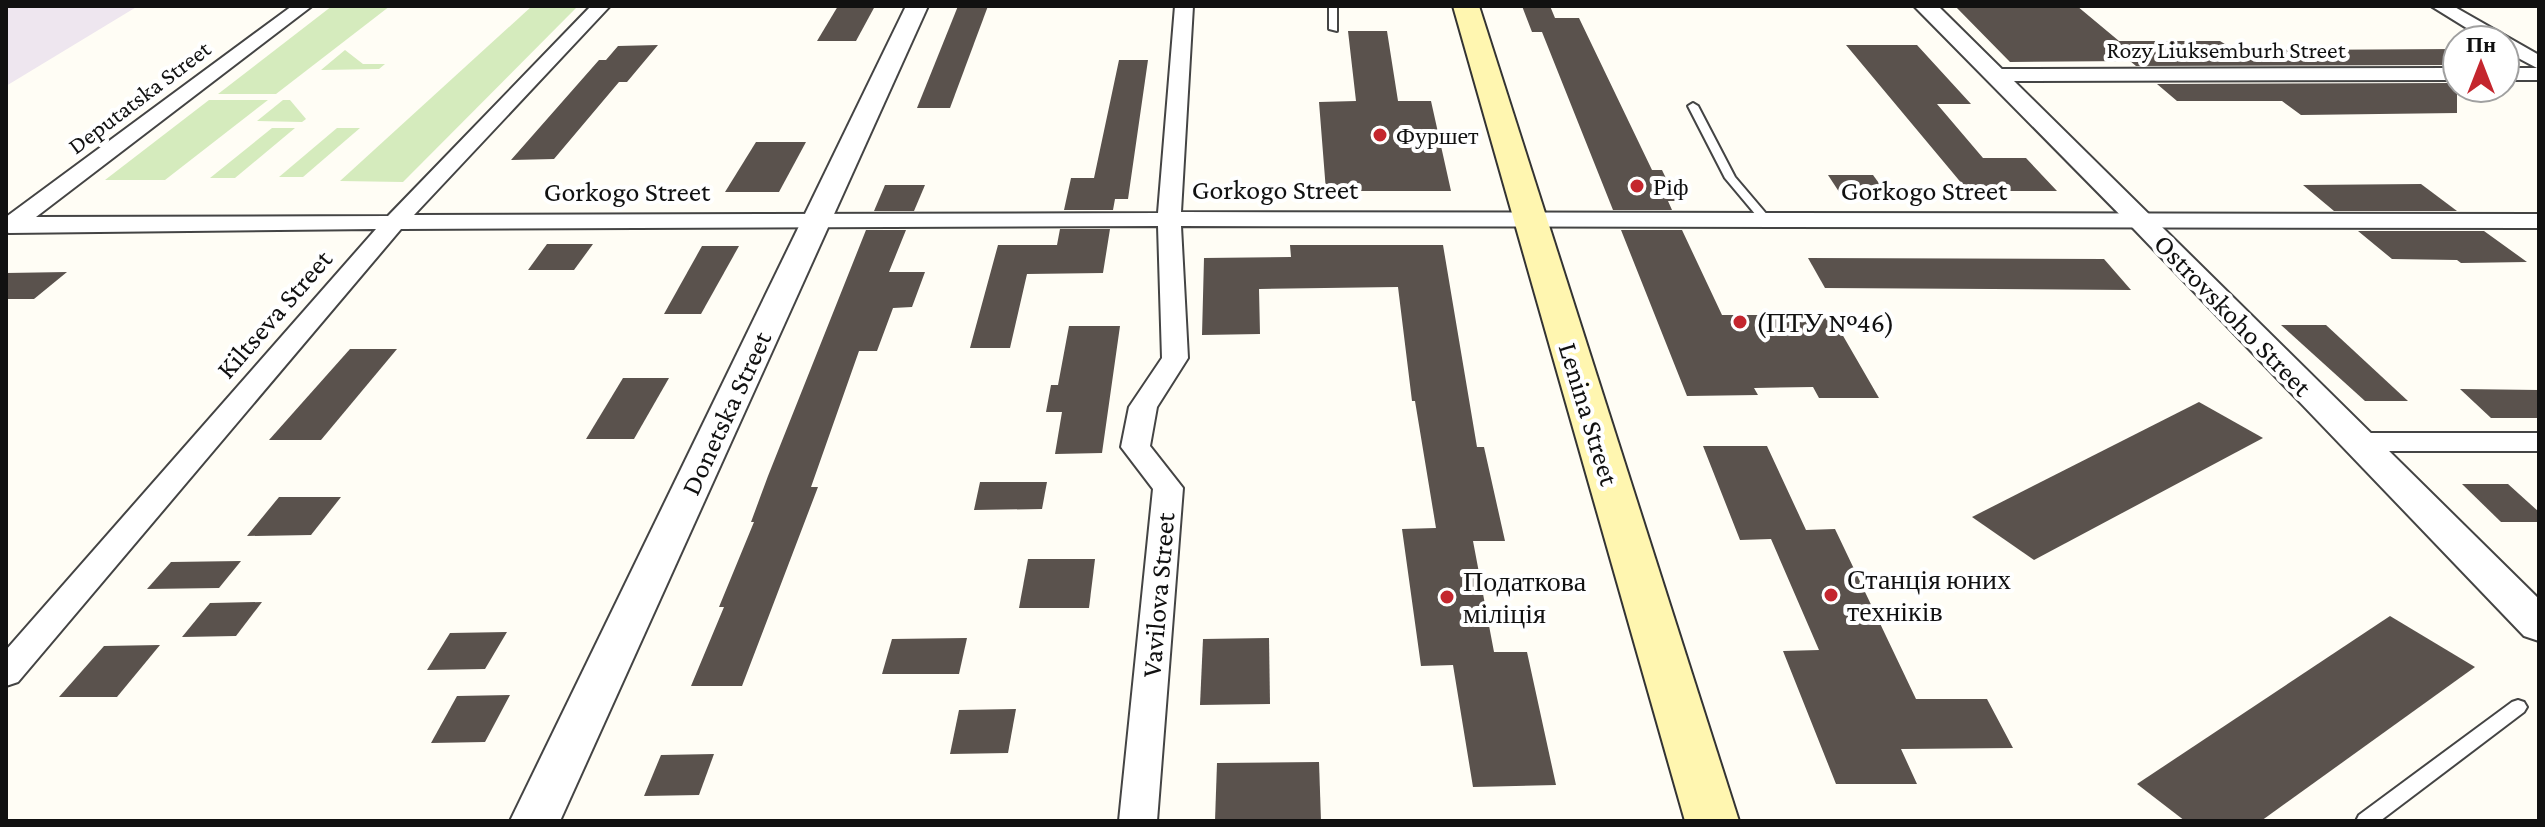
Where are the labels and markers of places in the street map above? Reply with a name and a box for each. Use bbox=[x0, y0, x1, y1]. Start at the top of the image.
place label: Фуршет bbox=[1396, 122, 1479, 149]
marker: Фуршет bbox=[1371, 126, 1389, 144]
place label: Ріф bbox=[1653, 173, 1689, 200]
marker: Ріф bbox=[1628, 177, 1646, 195]
place label: (ПТУ №46) bbox=[1756, 307, 1894, 339]
marker: (ПТУ №46) bbox=[1731, 313, 1749, 331]
place label: Станція юних техніків bbox=[1847, 564, 2011, 627]
place label: Податкова міліція bbox=[1463, 566, 1587, 629]
marker: Станція юних техніків bbox=[1822, 586, 1840, 604]
marker: Податкова міліція bbox=[1438, 588, 1456, 606]

